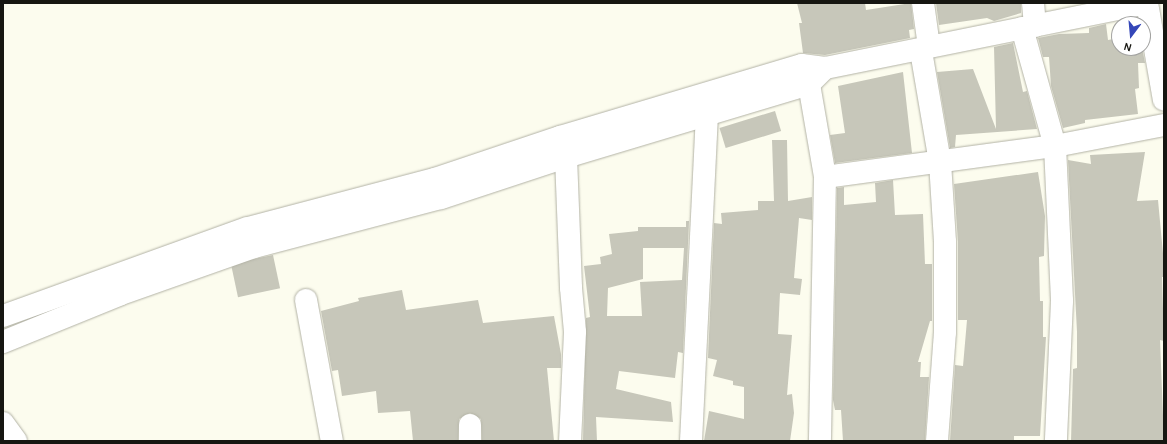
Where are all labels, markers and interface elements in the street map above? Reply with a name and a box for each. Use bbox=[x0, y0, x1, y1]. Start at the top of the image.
north arrow bbox=[1111, 16, 1151, 56]
text: N bbox=[1122, 40, 1133, 54]

